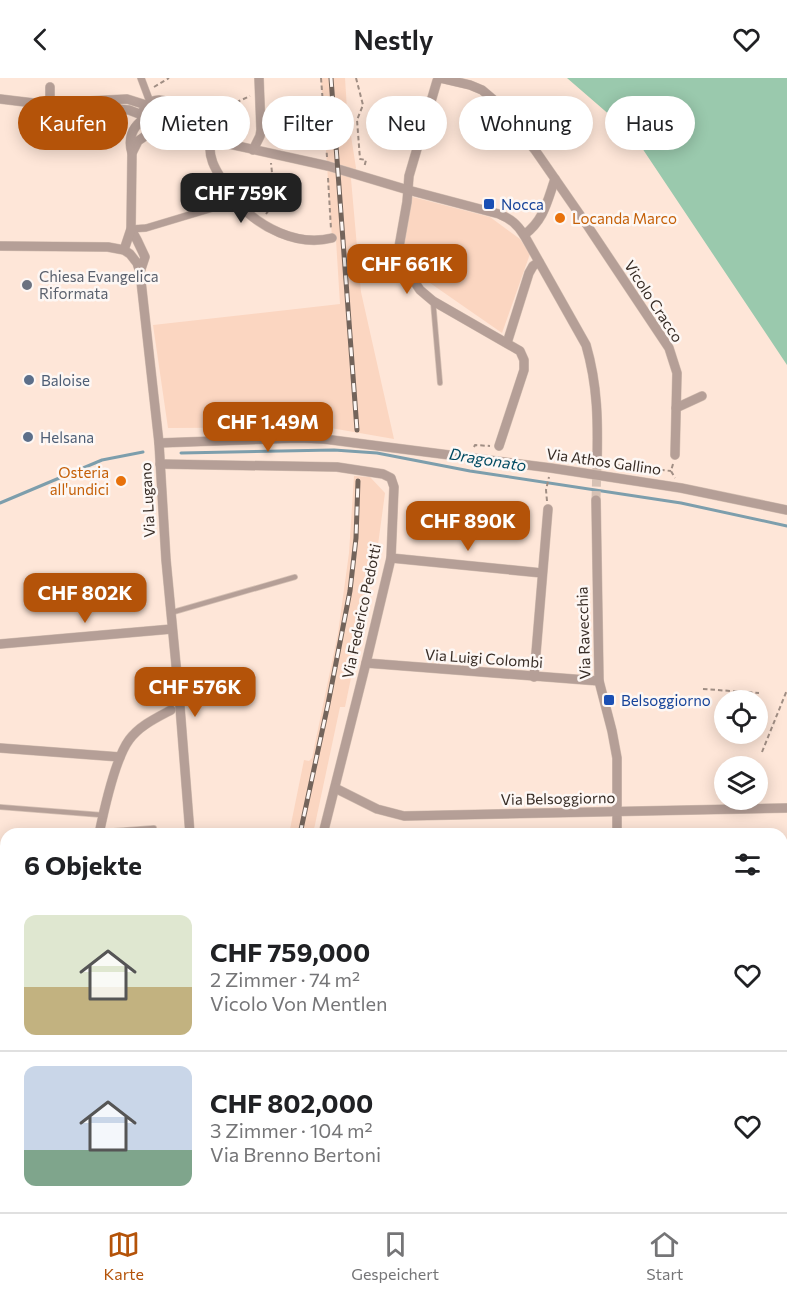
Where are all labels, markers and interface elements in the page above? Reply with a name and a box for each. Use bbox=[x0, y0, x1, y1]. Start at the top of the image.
icon: back bbox=[24, 23, 57, 56]
text: Nestly bbox=[354, 23, 433, 56]
icon: heart bbox=[730, 23, 763, 56]
chip: Kaufen bbox=[18, 96, 128, 150]
chip: Mieten bbox=[140, 96, 250, 150]
chip: Filter bbox=[262, 96, 354, 150]
chip: Neu bbox=[366, 96, 447, 150]
chip: Wohnung bbox=[459, 96, 593, 150]
chip: Haus bbox=[605, 96, 695, 150]
pin: CHF 759K bbox=[179, 173, 303, 224]
text: CHF 759K bbox=[195, 180, 287, 204]
place label: Nocca bbox=[501, 195, 544, 213]
marker: Nocca bbox=[482, 197, 496, 211]
place label: Locanda Marco bbox=[572, 209, 677, 227]
marker: Locanda Marco bbox=[553, 211, 567, 225]
pin: CHF 661K bbox=[345, 244, 469, 295]
text: CHF 661K bbox=[361, 251, 453, 275]
street label: Vicolo Cracco bbox=[621, 257, 687, 345]
place label: Chiesa Evangelica Riformata bbox=[39, 267, 159, 302]
marker: Chiesa Evangelica Riformata bbox=[20, 278, 34, 292]
place label: Baloise bbox=[41, 371, 90, 389]
marker: Baloise bbox=[22, 373, 36, 387]
pin: CHF 1.49M bbox=[199, 402, 337, 453]
text: CHF 1.49M bbox=[217, 409, 319, 433]
place label: Helsana bbox=[40, 428, 94, 446]
marker: Helsana bbox=[21, 430, 35, 444]
water label: Dragonato bbox=[448, 444, 528, 474]
street label: Via Athos Gallino bbox=[545, 444, 663, 478]
street label: Via Lugano bbox=[136, 462, 158, 538]
place label: Osteria all'undici bbox=[50, 463, 109, 498]
marker: Osteria all'undici bbox=[114, 474, 128, 488]
pin: CHF 890K bbox=[406, 501, 530, 552]
text: CHF 890K bbox=[420, 508, 516, 532]
street label: Via Federico Pedotti bbox=[338, 542, 384, 680]
pin: CHF 802K bbox=[23, 573, 147, 624]
text: CHF 802K bbox=[38, 580, 132, 604]
street label: Via Ravecchia bbox=[572, 586, 594, 680]
street label: Via Luigi Colombi bbox=[424, 645, 544, 671]
pin: CHF 576K bbox=[133, 667, 257, 718]
text: CHF 576K bbox=[149, 674, 241, 698]
map controls bbox=[714, 690, 768, 810]
button: locate bbox=[714, 690, 768, 744]
place label: Belsoggiorno bbox=[621, 691, 711, 709]
marker: Belsoggiorno bbox=[602, 693, 616, 707]
button: layers bbox=[714, 756, 768, 810]
street label: Via Belsoggiorno bbox=[501, 788, 616, 808]
icon: filters bbox=[731, 848, 764, 881]
text: 6 Objekte bbox=[24, 849, 142, 880]
text: CHF 759,000 bbox=[210, 936, 370, 967]
icon: home bbox=[72, 939, 144, 1011]
icon: heart bbox=[731, 959, 764, 992]
text: 2 Zimmer · 74 m² bbox=[210, 967, 360, 991]
text: Vicolo Von Mentlen bbox=[210, 991, 388, 1015]
text: CHF 802,000 bbox=[210, 1087, 373, 1118]
icon: home bbox=[72, 1090, 144, 1162]
icon: heart bbox=[731, 1110, 764, 1143]
text: 3 Zimmer · 104 m² bbox=[210, 1118, 373, 1142]
text: Via Brenno Bertoni bbox=[210, 1142, 381, 1166]
tab: Karte bbox=[104, 1228, 144, 1283]
tab: Gespeichert bbox=[351, 1228, 439, 1283]
tab: Start bbox=[646, 1228, 683, 1283]

